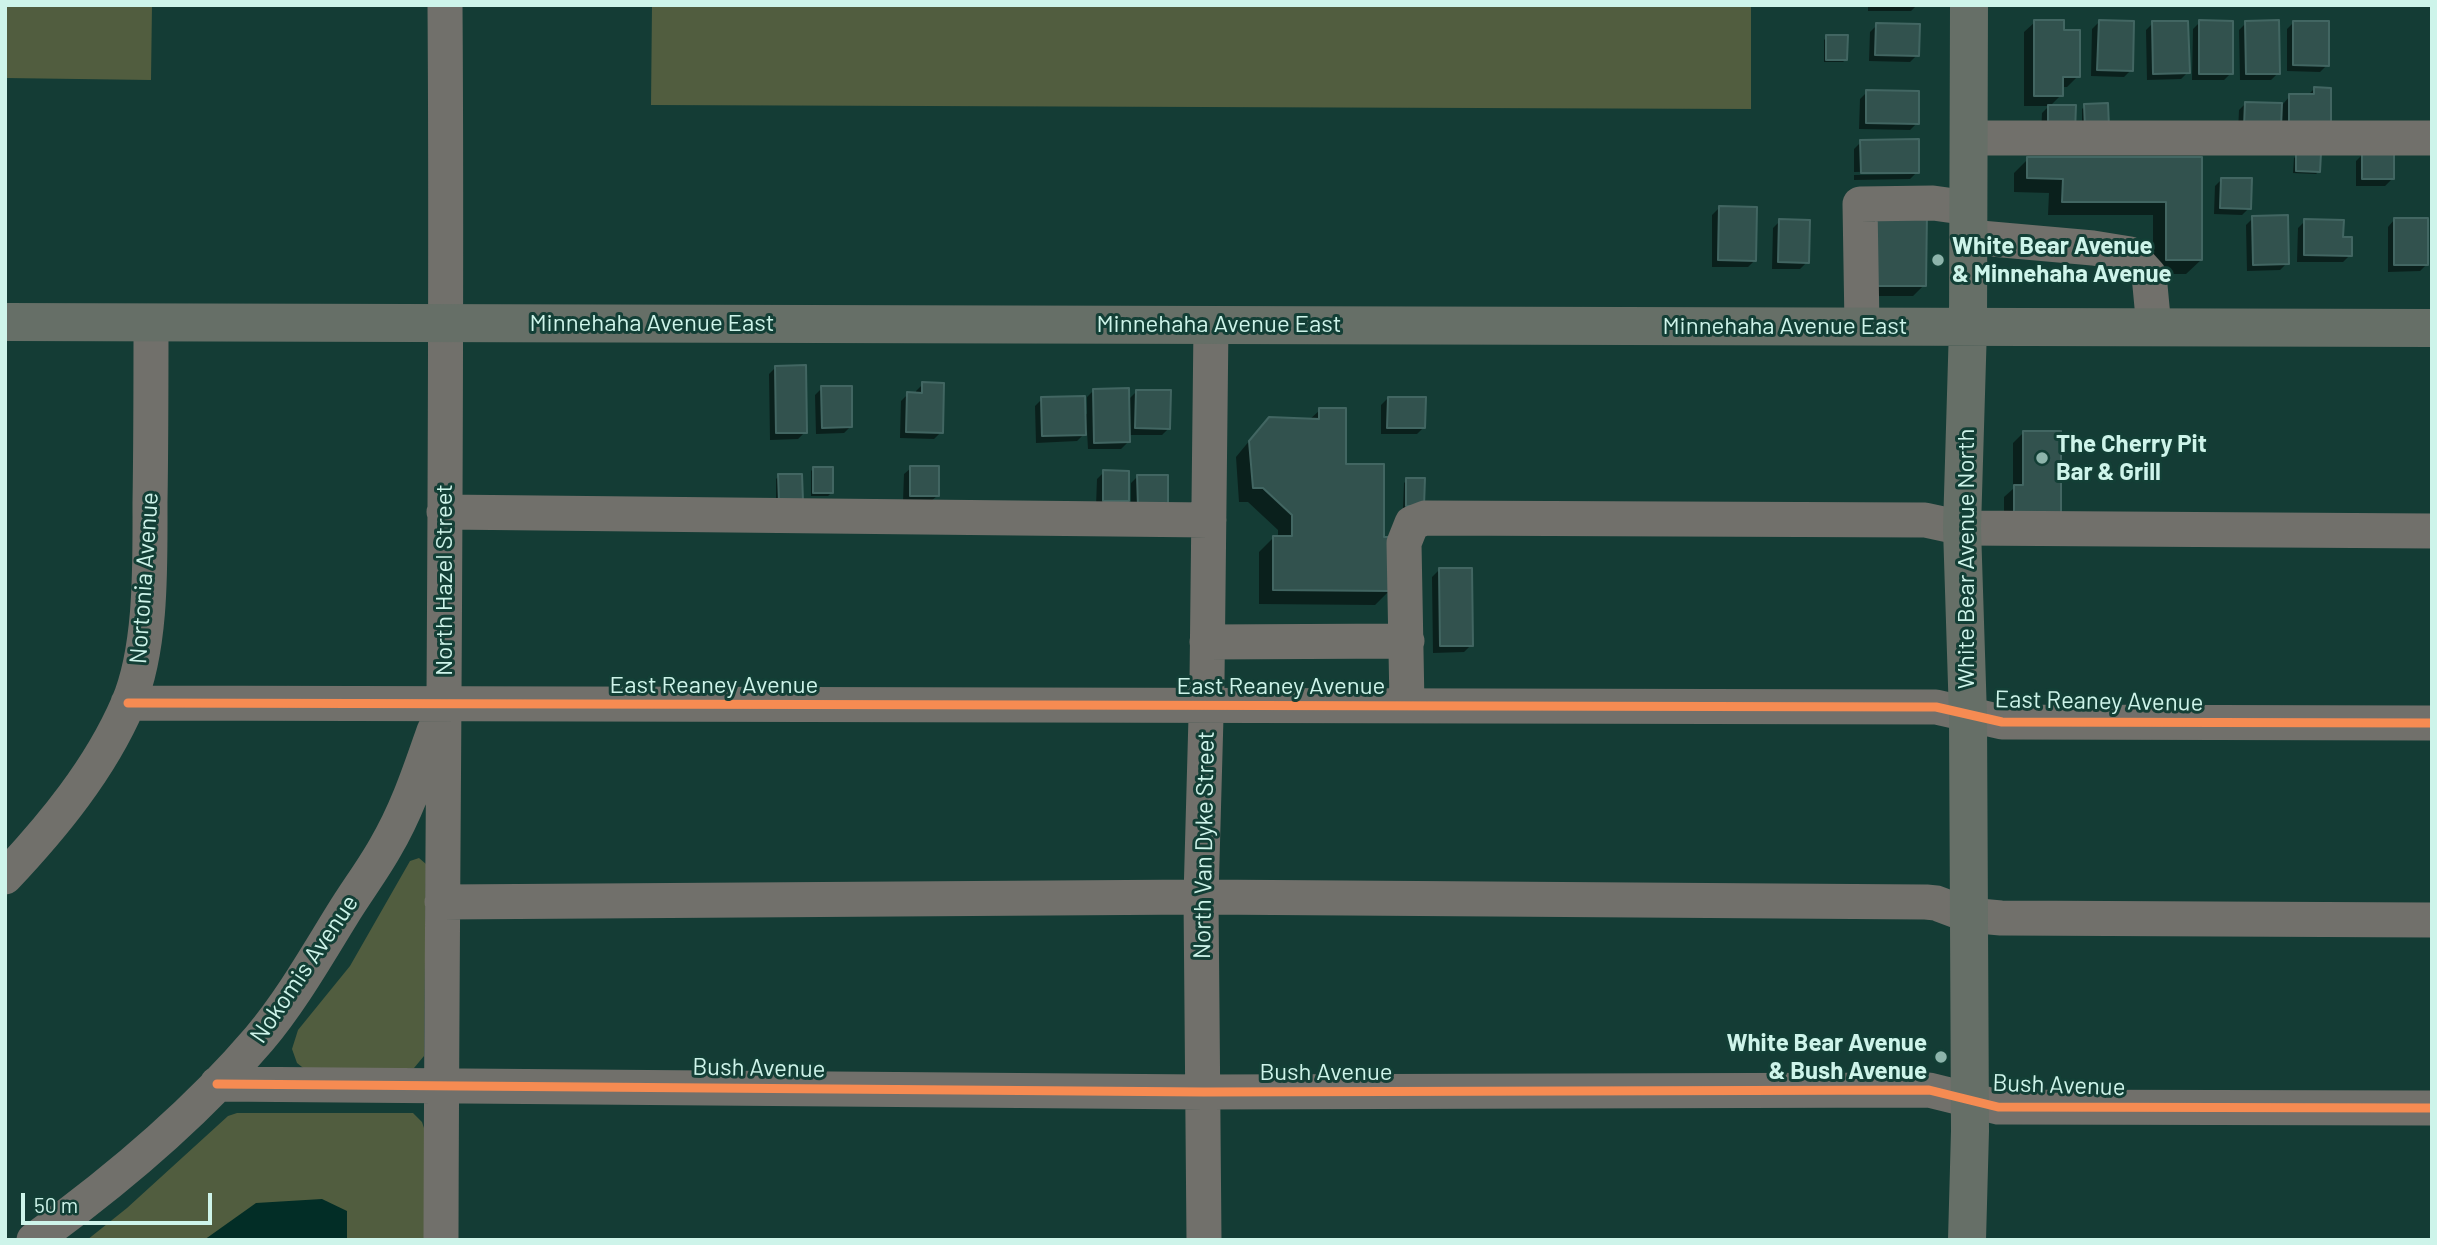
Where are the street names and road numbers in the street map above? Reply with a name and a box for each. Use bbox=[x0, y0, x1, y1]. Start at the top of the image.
street label: Minnehaha Avenue East bbox=[529, 309, 775, 337]
street label: Minnehaha Avenue East bbox=[1096, 310, 1342, 338]
street label: Minnehaha Avenue East bbox=[1662, 312, 1908, 340]
street label: White Bear Avenue North bbox=[1952, 429, 1980, 689]
street label: North Hazel Street bbox=[430, 484, 458, 676]
street label: Nortonia Avenue bbox=[124, 491, 164, 665]
street label: East Reaney Avenue bbox=[610, 671, 818, 699]
street label: East Reaney Avenue bbox=[1177, 672, 1385, 700]
street label: East Reaney Avenue bbox=[1994, 685, 2204, 717]
street label: North Van Dyke Street bbox=[1188, 731, 1220, 959]
street label: Nokomis Avenue bbox=[244, 889, 364, 1049]
street label: Bush Avenue bbox=[692, 1052, 826, 1084]
street label: Bush Avenue bbox=[1259, 1058, 1393, 1086]
street label: Bush Avenue bbox=[1992, 1068, 2126, 1102]

